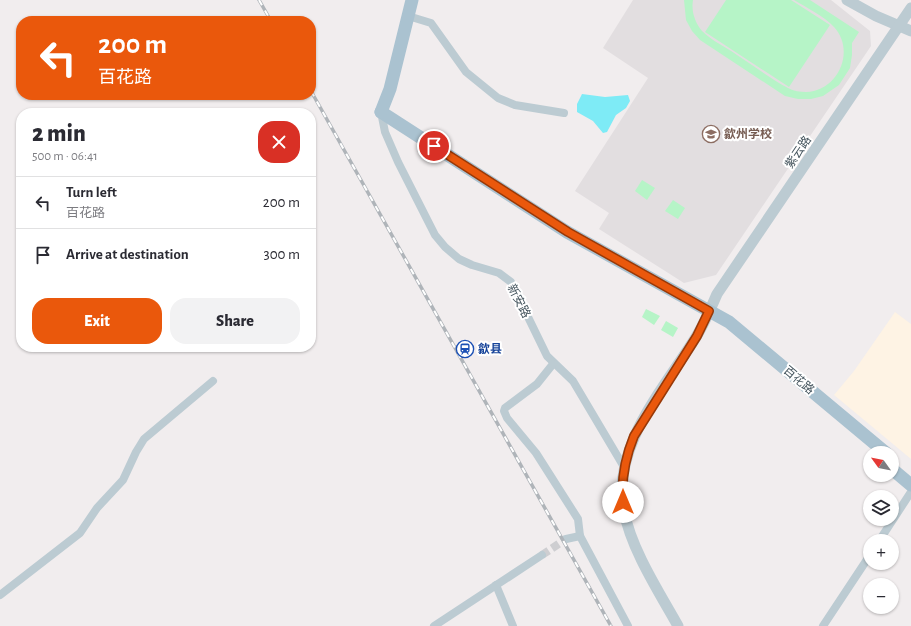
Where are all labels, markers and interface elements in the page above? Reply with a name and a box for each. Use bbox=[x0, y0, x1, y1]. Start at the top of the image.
text: 200 m bbox=[98, 31, 167, 59]
icon: left bbox=[32, 32, 84, 84]
text: 百花路 bbox=[98, 69, 152, 87]
button: close bbox=[258, 121, 300, 163]
text: 2 min bbox=[32, 122, 86, 146]
school or university icon: 歙州学校 bbox=[701, 124, 721, 144]
place label: 歙州学校 bbox=[724, 127, 772, 140]
pin bbox=[417, 129, 451, 163]
street label: 紫云路 bbox=[782, 133, 813, 170]
icon: arrive bbox=[423, 135, 445, 157]
text: 500 m · 06:41 bbox=[32, 150, 98, 163]
text: Turn left bbox=[66, 185, 117, 200]
icon: left bbox=[32, 192, 54, 214]
text: 200 m bbox=[263, 195, 300, 210]
text: 百花路 bbox=[66, 207, 105, 220]
icon: arrive bbox=[32, 244, 54, 266]
text: Arrive at destination bbox=[66, 247, 189, 262]
text: 300 m bbox=[264, 247, 300, 262]
street label: 新安路 bbox=[505, 282, 533, 320]
button: Exit bbox=[32, 298, 162, 344]
button: Share bbox=[170, 298, 300, 344]
station icon: 歙县 bbox=[455, 339, 475, 359]
place label: 歙县 bbox=[478, 342, 502, 355]
street label: 百花路 bbox=[781, 363, 817, 396]
north arrow bbox=[863, 446, 899, 482]
map controls bbox=[863, 446, 899, 614]
position arrow bbox=[602, 481, 644, 523]
button: layers bbox=[863, 490, 899, 526]
button: + bbox=[863, 534, 899, 570]
button: − bbox=[863, 578, 899, 614]

